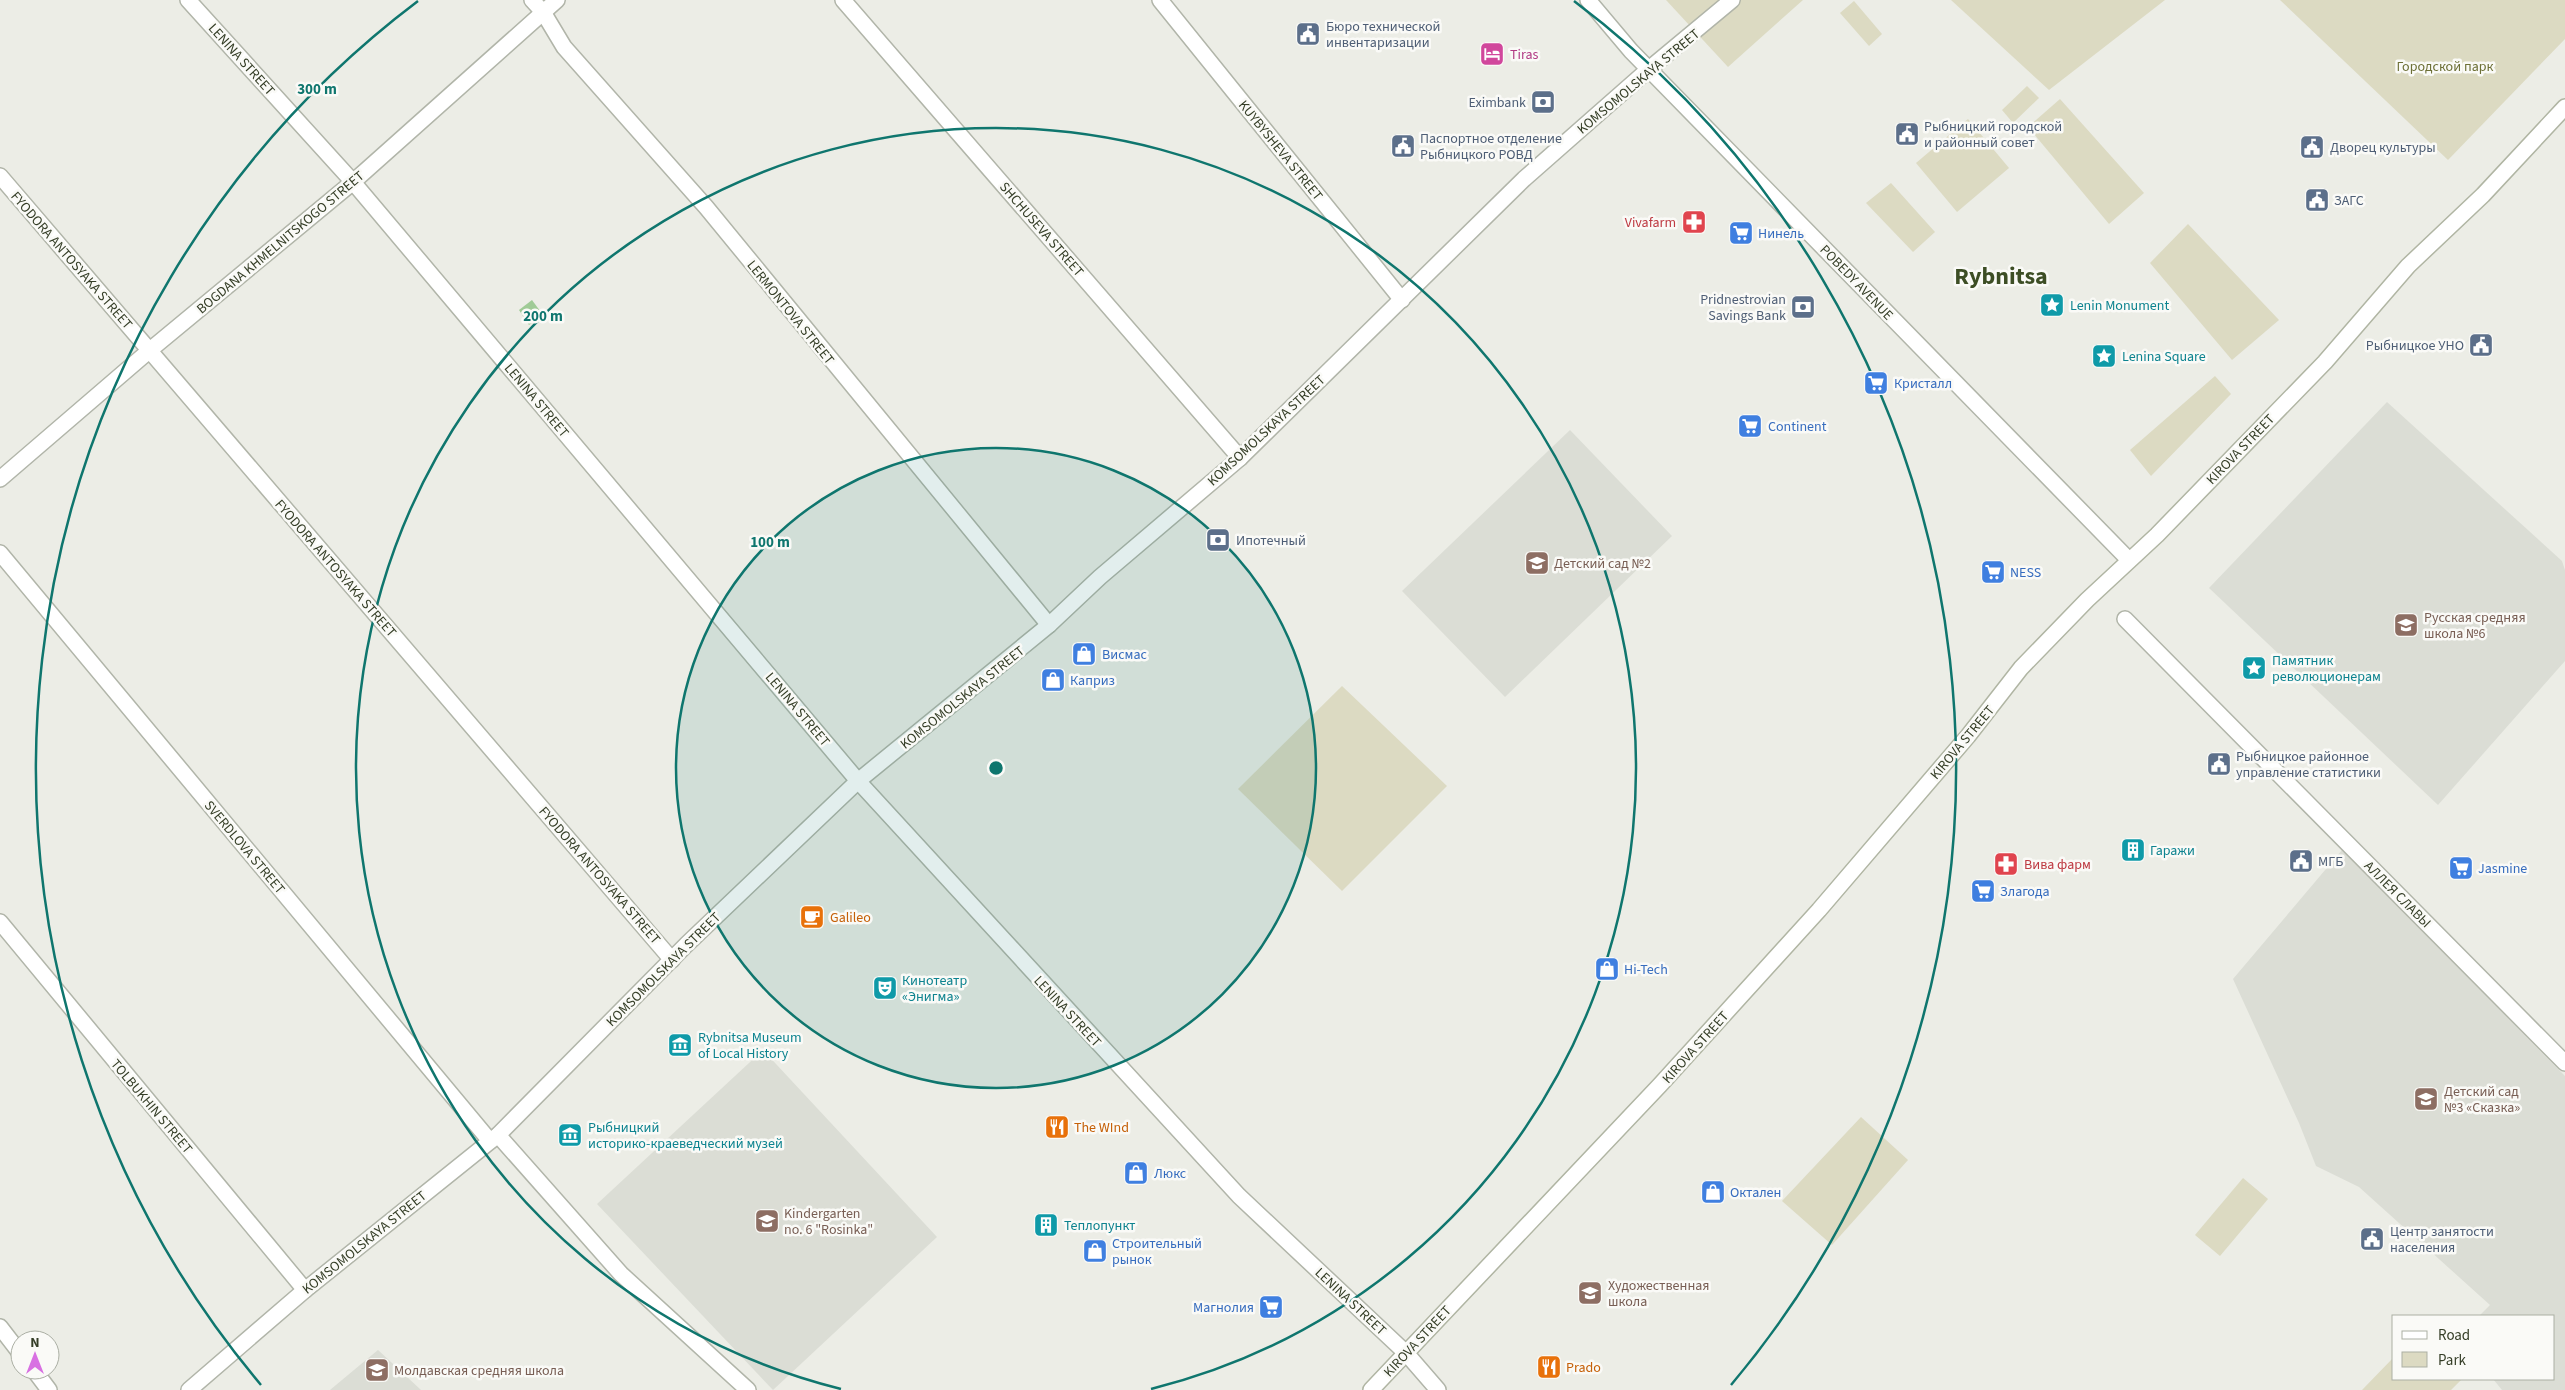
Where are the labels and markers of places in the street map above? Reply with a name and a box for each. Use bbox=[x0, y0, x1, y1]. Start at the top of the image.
place label: Бюро технической инвентаризации bbox=[1326, 17, 1440, 53]
public building icon: Бюро технической инвентаризации bbox=[1295, 21, 1321, 47]
hotel icon: Tiras bbox=[1479, 41, 1505, 67]
place label: Tiras bbox=[1510, 45, 1539, 65]
bank icon: Eximbank bbox=[1530, 89, 1556, 115]
place label: Eximbank bbox=[1469, 93, 1526, 113]
place label: Рыбницкий городской и районный совет bbox=[1924, 117, 2062, 153]
public building icon: Рыбницкий городской и районный совет bbox=[1894, 121, 1920, 147]
place label: Паспортное отделение Рыбницкого РОВД bbox=[1420, 129, 1562, 165]
public building icon: Паспортное отделение Рыбницкого РОВД bbox=[1390, 133, 1416, 159]
public building icon: Дворец культуры bbox=[2299, 134, 2325, 160]
place label: Дворец культуры bbox=[2330, 138, 2436, 158]
public building icon: ЗАГС bbox=[2304, 187, 2330, 213]
place label: ЗАГС bbox=[2334, 191, 2364, 211]
pharmacy icon: Vivafarm bbox=[1681, 209, 1707, 235]
place label: Vivafarm bbox=[1625, 213, 1676, 233]
supermarket icon: Нинель bbox=[1728, 220, 1754, 246]
place label: Нинель bbox=[1758, 224, 1804, 244]
place label: Pridnestrovian Savings Bank bbox=[1700, 290, 1786, 326]
place icon: Lenin Monument bbox=[2039, 292, 2065, 318]
bank icon: Pridnestrovian Savings Bank bbox=[1790, 294, 1816, 320]
place label: Lenin Monument bbox=[2070, 296, 2169, 316]
public building icon: Рыбницкое УНО bbox=[2468, 332, 2494, 358]
place label: Рыбницкое УНО bbox=[2366, 336, 2464, 356]
place icon: Lenina Square bbox=[2091, 343, 2117, 369]
place label: Lenina Square bbox=[2122, 347, 2206, 367]
supermarket icon: Кристалл bbox=[1863, 370, 1889, 396]
place label: Кристалл bbox=[1894, 374, 1952, 394]
supermarket icon: Continent bbox=[1737, 413, 1763, 439]
place label: Continent bbox=[1768, 417, 1827, 437]
bank icon: Ипотечный bbox=[1205, 527, 1231, 553]
place label: Ипотечный bbox=[1236, 531, 1306, 551]
school or university icon: Детский сад №2 bbox=[1524, 550, 1550, 576]
place label: Детский сад №2 bbox=[1554, 554, 1651, 574]
supermarket icon: NESS bbox=[1980, 559, 2006, 585]
place label: NESS bbox=[2010, 563, 2041, 583]
place label: Русская средняя школа №6 bbox=[2424, 608, 2526, 644]
school or university icon: Русская средняя школа №6 bbox=[2393, 612, 2419, 638]
shop icon: Висмас bbox=[1071, 641, 1097, 667]
place label: Висмас bbox=[1102, 645, 1147, 665]
place label: Памятник революционерам bbox=[2272, 651, 2381, 687]
place icon: Памятник революционерам bbox=[2241, 655, 2267, 681]
shop icon: Каприз bbox=[1040, 667, 1066, 693]
place label: Каприз bbox=[1070, 671, 1115, 691]
place label: Рыбницкое районное управление статистики bbox=[2236, 747, 2381, 783]
public building icon: Рыбницкое районное управление статистики bbox=[2206, 751, 2232, 777]
centre of rings bbox=[987, 759, 1005, 777]
building icon: Гаражи bbox=[2120, 837, 2146, 863]
place label: Гаражи bbox=[2150, 841, 2195, 861]
public building icon: МГБ bbox=[2288, 848, 2314, 874]
pharmacy icon: Вива фарм bbox=[1993, 851, 2019, 877]
place label: МГБ bbox=[2318, 852, 2343, 872]
place label: Вива фарм bbox=[2024, 855, 2091, 875]
supermarket icon: Jasmine bbox=[2448, 855, 2474, 881]
place label: Jasmine bbox=[2478, 859, 2527, 879]
supermarket icon: Злагода bbox=[1970, 878, 1996, 904]
place label: Злагода bbox=[2000, 882, 2050, 902]
cafe icon: Galileo bbox=[799, 904, 825, 930]
place label: Galileo bbox=[830, 908, 871, 928]
shop icon: Hi-Tech bbox=[1594, 956, 1620, 982]
place label: Hi-Tech bbox=[1624, 960, 1668, 980]
place label: Кинотеатр «Энигма» bbox=[902, 971, 968, 1007]
theatre icon: Кинотеатр «Энигма» bbox=[872, 975, 898, 1001]
place label: Rybnitsa Museum of Local History bbox=[698, 1028, 802, 1064]
museum icon: Rybnitsa Museum of Local History bbox=[667, 1032, 693, 1058]
place label: Детский сад №3 «Сказка» bbox=[2444, 1082, 2520, 1118]
school or university icon: Детский сад №3 «Сказка» bbox=[2413, 1086, 2439, 1112]
restaurant icon: The WInd bbox=[1044, 1114, 1070, 1140]
place label: Рыбницкий историко-краеведческий музей bbox=[588, 1118, 783, 1154]
place label: The WInd bbox=[1074, 1118, 1129, 1138]
museum icon: Рыбницкий историко-краеведческий музей bbox=[557, 1122, 583, 1148]
shop icon: Люкс bbox=[1123, 1160, 1149, 1186]
place label: Люкс bbox=[1154, 1164, 1187, 1184]
shop icon: Октален bbox=[1700, 1179, 1726, 1205]
place label: Октален bbox=[1730, 1183, 1781, 1203]
place label: Kindergarten no. 6 "Rosinka" bbox=[784, 1204, 873, 1240]
school or university icon: Kindergarten no. 6 "Rosinka" bbox=[754, 1208, 780, 1234]
building icon: Теплопункт bbox=[1033, 1212, 1059, 1238]
place label: Теплопункт bbox=[1064, 1216, 1136, 1236]
place label: Центр занятости населения bbox=[2390, 1222, 2494, 1258]
public building icon: Центр занятости населения bbox=[2359, 1226, 2385, 1252]
place label: Строительный рынок bbox=[1112, 1234, 1202, 1270]
shop icon: Строительный рынок bbox=[1082, 1238, 1108, 1264]
place label: Художественная школа bbox=[1608, 1276, 1710, 1312]
school or university icon: Художественная школа bbox=[1577, 1280, 1603, 1306]
supermarket icon: Магнолия bbox=[1258, 1294, 1284, 1320]
place label: Магнолия bbox=[1193, 1298, 1254, 1318]
restaurant icon: Prado bbox=[1536, 1354, 1562, 1380]
school or university icon: Молдавская средняя школа bbox=[364, 1357, 390, 1383]
place label: Prado bbox=[1566, 1358, 1601, 1378]
place label: Молдавская средняя школа bbox=[394, 1361, 564, 1381]

